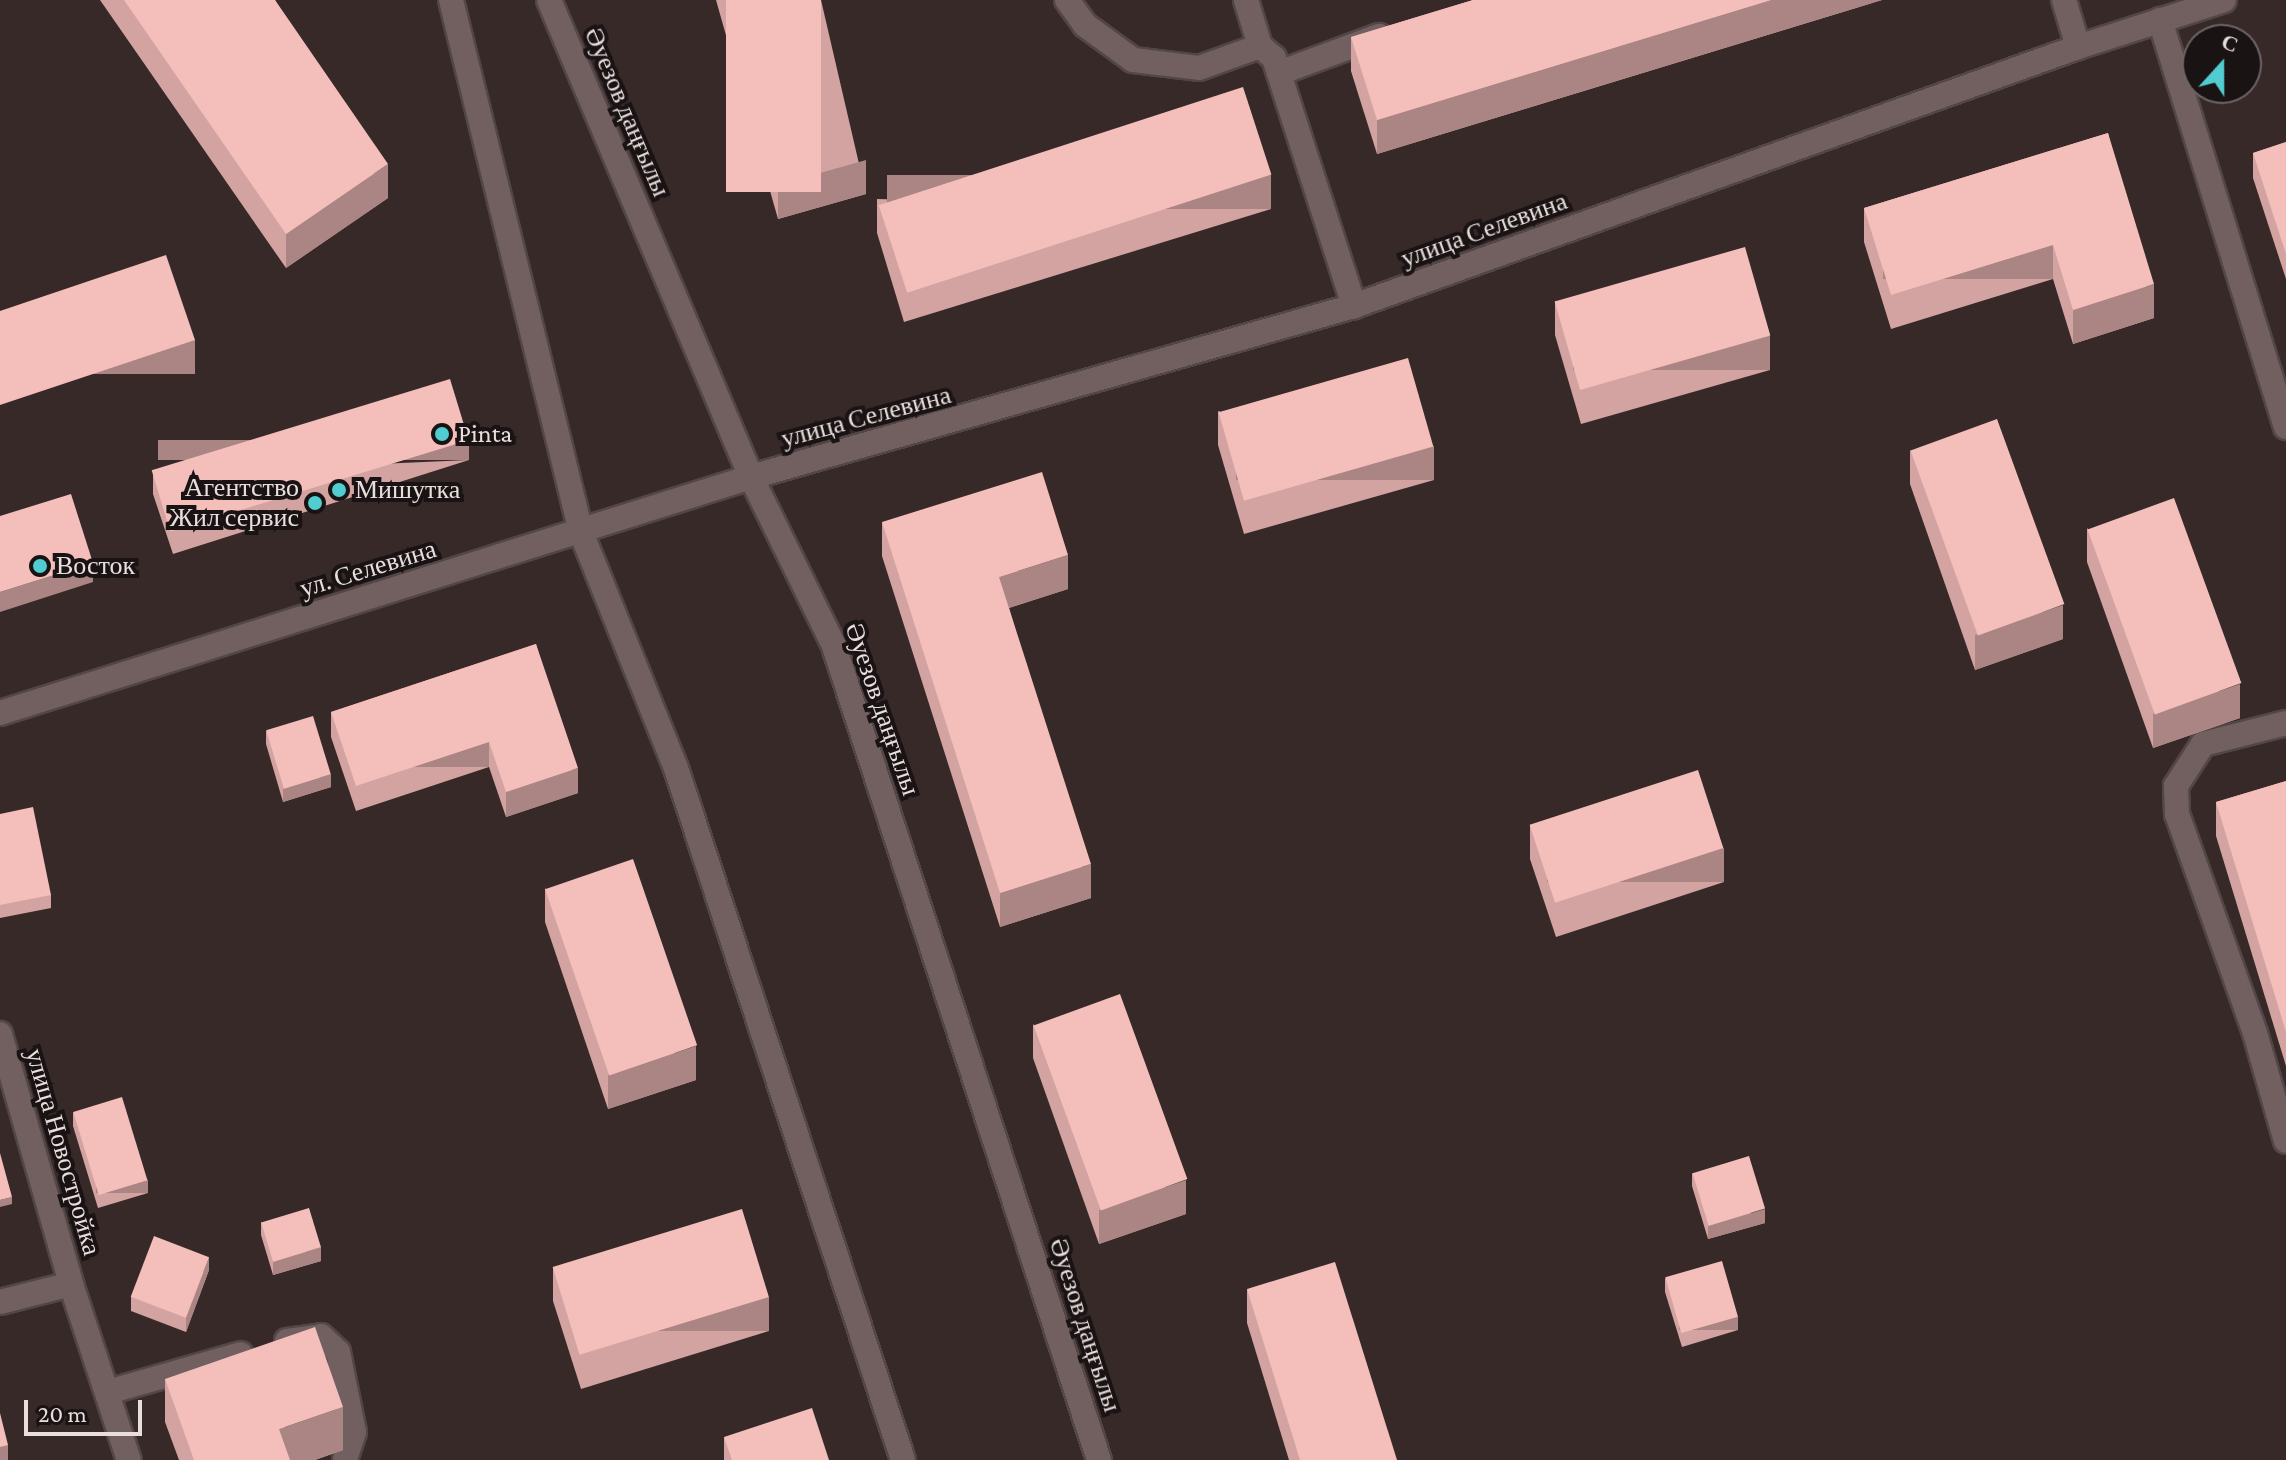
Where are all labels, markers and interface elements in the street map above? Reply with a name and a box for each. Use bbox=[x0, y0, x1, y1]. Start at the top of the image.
street label: Әуезов даңғылы bbox=[577, 23, 677, 201]
north arrow bbox=[2182, 24, 2262, 104]
text: С bbox=[2218, 28, 2242, 58]
street label: улица Селевина bbox=[1397, 186, 1571, 274]
street label: улица Селевина bbox=[778, 379, 954, 455]
place label: Pinta bbox=[458, 418, 512, 450]
marker: Pinta bbox=[433, 425, 451, 443]
place label: Агентство Жил сервис bbox=[170, 472, 299, 534]
place label: Мишутка bbox=[355, 474, 460, 506]
marker: Мишутка bbox=[330, 481, 348, 499]
marker: Агентство Жил сервис bbox=[306, 494, 324, 512]
street label: ул. Селевина bbox=[296, 533, 440, 605]
place label: Восток bbox=[56, 550, 135, 582]
marker: Восток bbox=[31, 557, 49, 575]
street label: Әуезов даңғылы bbox=[838, 618, 926, 800]
street label: улица Новостройка bbox=[19, 1045, 107, 1259]
street label: Әуезов даңғылы bbox=[1042, 1234, 1128, 1416]
scale bar bbox=[28, 1384, 146, 1434]
text: 20 m bbox=[38, 1400, 87, 1427]

